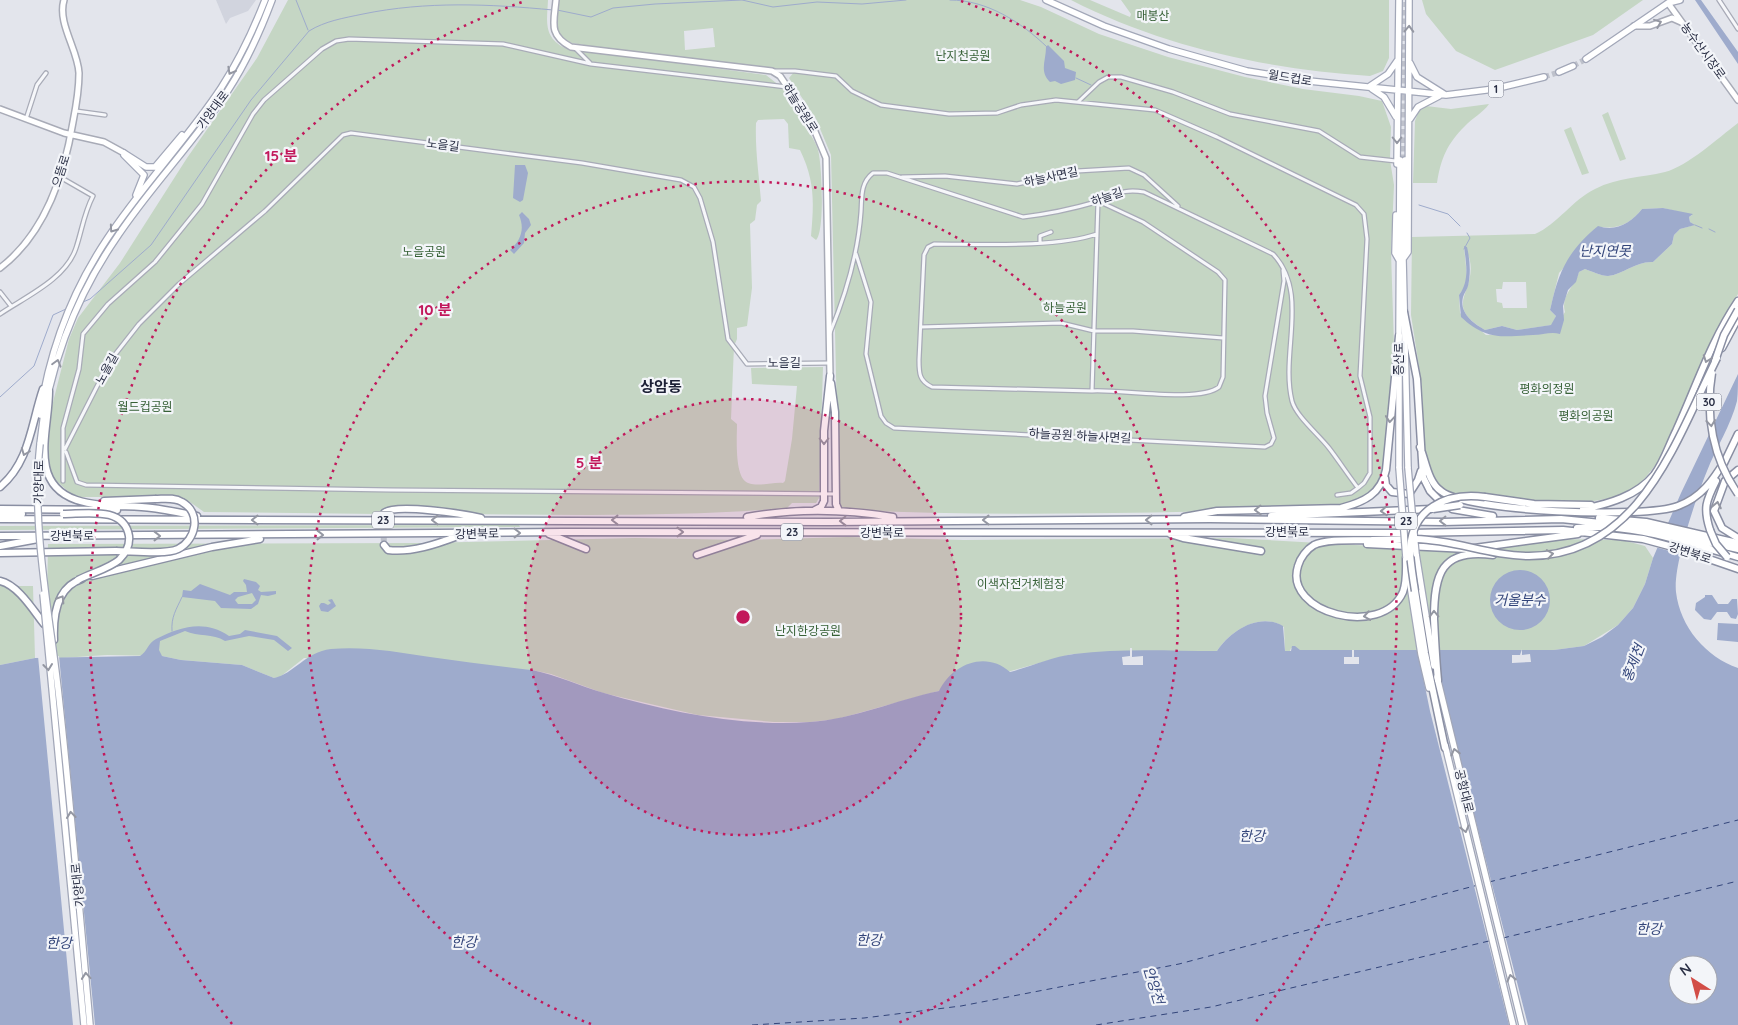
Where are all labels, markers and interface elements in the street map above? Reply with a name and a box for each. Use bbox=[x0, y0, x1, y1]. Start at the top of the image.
park label: 매봉산 bbox=[1136, 8, 1170, 23]
one-way arrow bbox=[1654, 19, 1662, 29]
street label: 농수산시장로 bbox=[1678, 19, 1729, 82]
one-way arrow bbox=[1404, 24, 1414, 32]
park label: 난지천공원 bbox=[935, 48, 991, 63]
one-way arrow bbox=[227, 66, 237, 75]
street label: 월드컵로 bbox=[1267, 67, 1313, 88]
street label: 하늘공원로 bbox=[779, 80, 821, 135]
road number: 1 bbox=[1488, 80, 1504, 98]
street label: 가양대로 bbox=[193, 88, 232, 132]
street label: 노을길 bbox=[426, 135, 460, 154]
one-way arrow bbox=[1392, 136, 1402, 144]
text: 15 분 bbox=[265, 146, 297, 165]
street label: 으뜸로 bbox=[48, 153, 73, 189]
street label: 하늘사면길 bbox=[1022, 163, 1079, 190]
street label: 하늘길 bbox=[1089, 184, 1125, 209]
one-way arrow bbox=[110, 224, 119, 233]
water label: 난지연못 bbox=[1579, 242, 1632, 260]
park label: 노을공원 bbox=[402, 244, 446, 259]
text: 10 분 bbox=[418, 300, 452, 319]
park label: 하늘공원 bbox=[1043, 300, 1087, 315]
street label: 증산로 bbox=[1391, 342, 1406, 376]
street label: 노을길 bbox=[92, 351, 121, 387]
one-way arrow bbox=[1703, 354, 1713, 363]
street label: 노을길 bbox=[767, 355, 801, 370]
one-way arrow bbox=[52, 359, 62, 367]
district label: 상암동 bbox=[640, 377, 682, 396]
park label: 평화의정원 bbox=[1519, 381, 1575, 396]
road number: 30 bbox=[1696, 394, 1722, 411]
park label: 월드컵공원 bbox=[117, 399, 173, 414]
park label: 평화의공원 bbox=[1558, 408, 1614, 423]
one-way arrow bbox=[1385, 415, 1396, 423]
one-way arrow bbox=[1705, 419, 1716, 427]
street label: 하늘공원 하늘사면길 bbox=[1028, 425, 1132, 446]
one-way arrow bbox=[819, 438, 829, 446]
one-way arrow bbox=[21, 448, 31, 456]
text: 5 분 bbox=[576, 453, 603, 472]
street label: 가양대로 bbox=[31, 460, 46, 504]
one-way arrow bbox=[1711, 501, 1721, 510]
one-way arrow bbox=[1254, 504, 1262, 515]
one-way arrow bbox=[1380, 506, 1388, 516]
road number: 23 bbox=[372, 512, 394, 528]
road number: 23 bbox=[1395, 512, 1417, 530]
one-way arrow bbox=[251, 515, 258, 525]
one-way arrow bbox=[431, 515, 438, 525]
one-way arrow bbox=[611, 515, 618, 525]
one-way arrow bbox=[982, 515, 990, 525]
one-way arrow bbox=[1145, 515, 1152, 525]
one-way arrow bbox=[839, 516, 847, 527]
one-way arrow bbox=[1438, 516, 1446, 526]
road number: 23 bbox=[781, 524, 803, 540]
street label: 강변북로 bbox=[1265, 524, 1309, 539]
street label: 강변북로 bbox=[860, 525, 904, 540]
street label: 강변북로 bbox=[455, 526, 499, 541]
one-way arrow bbox=[676, 527, 684, 537]
street label: 강변북로 bbox=[50, 528, 94, 543]
one-way arrow bbox=[514, 528, 522, 538]
one-way arrow bbox=[316, 530, 324, 540]
one-way arrow bbox=[154, 531, 162, 541]
street label: 강변북로 bbox=[1667, 539, 1713, 566]
one-way arrow bbox=[1546, 549, 1555, 559]
park label: 이색자전거체험장 bbox=[977, 576, 1065, 591]
water label: 거울분수 bbox=[1494, 591, 1547, 609]
one-way arrow bbox=[54, 595, 64, 604]
centre of rings bbox=[734, 608, 752, 626]
one-way arrow bbox=[1363, 610, 1372, 620]
one-way arrow bbox=[1429, 610, 1439, 618]
park label: 난지한강공원 bbox=[775, 623, 841, 638]
water label: 홍제천 bbox=[1618, 641, 1649, 684]
one-way arrow bbox=[42, 664, 53, 672]
one-way arrow bbox=[1450, 747, 1461, 756]
street label: 공항대로 bbox=[1452, 768, 1477, 814]
one-way arrow bbox=[65, 810, 76, 818]
one-way arrow bbox=[1459, 824, 1470, 833]
water label: 한강 bbox=[1239, 827, 1267, 845]
street label: 가양대로 bbox=[68, 862, 87, 908]
water label: 한강 bbox=[1636, 920, 1664, 938]
water label: 한강 bbox=[856, 931, 884, 949]
water label: 한강 bbox=[451, 933, 479, 951]
water label: 한강 bbox=[46, 934, 74, 952]
north arrow bbox=[1668, 955, 1718, 1005]
text: N bbox=[1676, 959, 1695, 980]
water label: 안양천 bbox=[1140, 964, 1169, 1007]
one-way arrow bbox=[81, 972, 92, 980]
one-way arrow bbox=[1506, 973, 1517, 982]

